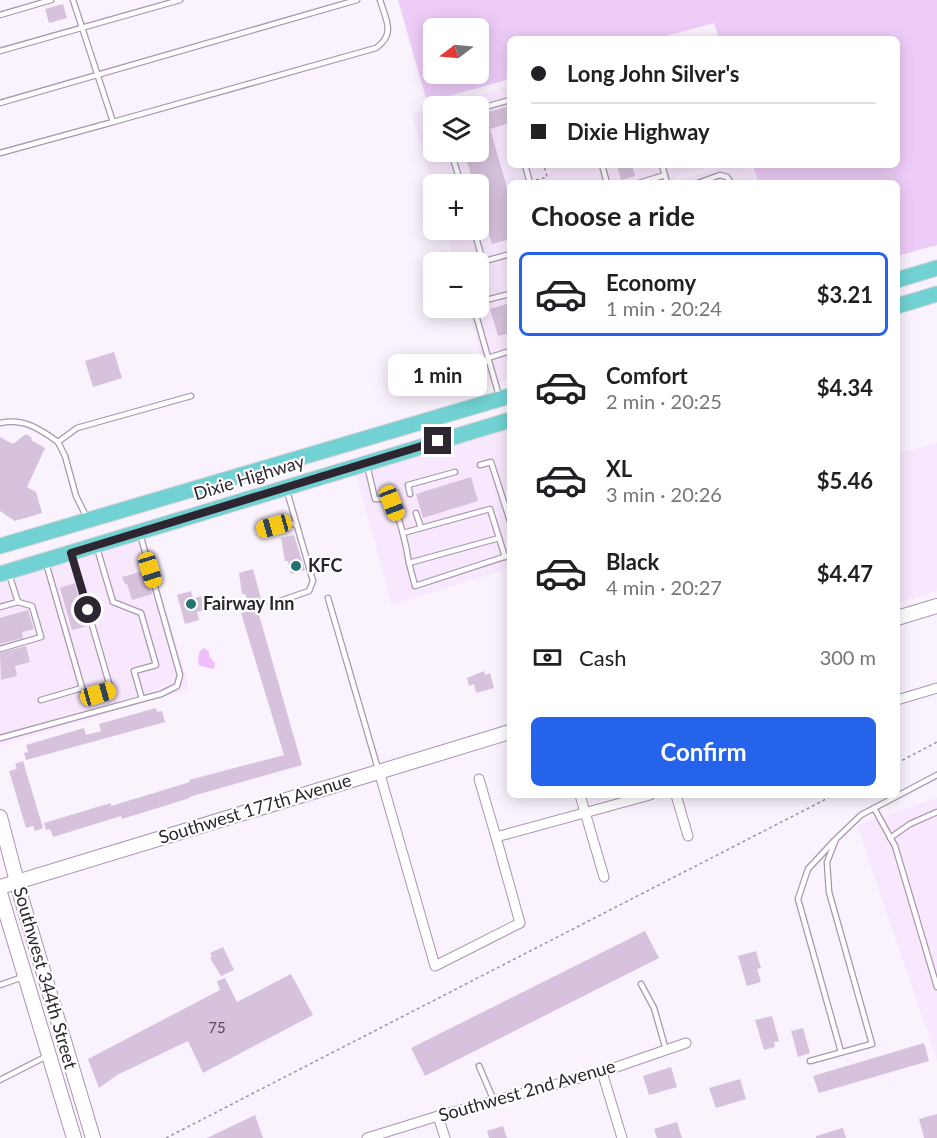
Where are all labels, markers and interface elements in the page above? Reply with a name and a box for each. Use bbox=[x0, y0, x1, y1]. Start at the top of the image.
north arrow bbox=[423, 18, 489, 84]
map controls bbox=[423, 18, 489, 318]
text: Long John Silver's bbox=[567, 60, 739, 87]
button: layers bbox=[423, 96, 489, 162]
text: Dixie Highway bbox=[567, 118, 710, 145]
button: + bbox=[423, 174, 489, 240]
text: Choose a ride bbox=[531, 199, 695, 232]
button: − bbox=[423, 252, 489, 318]
icon: car bbox=[534, 267, 588, 321]
text: Economy bbox=[606, 269, 696, 296]
text: $3.21 bbox=[817, 281, 873, 308]
text: 1 min · 20:24 bbox=[606, 296, 722, 320]
callout: 1 min bbox=[388, 354, 488, 396]
icon: car bbox=[534, 360, 588, 414]
text: Comfort bbox=[606, 362, 688, 389]
text: 1 min bbox=[413, 363, 462, 387]
text: $4.34 bbox=[817, 374, 873, 401]
text: 2 min · 20:25 bbox=[606, 389, 722, 413]
route end bbox=[424, 427, 451, 454]
street label: Dixie Highway bbox=[191, 450, 307, 504]
icon: car bbox=[534, 453, 588, 507]
text: XL bbox=[606, 455, 632, 482]
text: $5.46 bbox=[817, 467, 873, 494]
text: 3 min · 20:26 bbox=[606, 482, 722, 506]
car bbox=[377, 483, 407, 523]
car bbox=[254, 512, 294, 540]
icon: car bbox=[534, 546, 588, 600]
text: Black bbox=[606, 548, 659, 575]
car bbox=[136, 550, 164, 590]
place label: KFC bbox=[308, 554, 342, 576]
marker: KFC bbox=[289, 559, 303, 573]
text: $4.47 bbox=[817, 560, 873, 587]
text: 4 min · 20:27 bbox=[606, 575, 722, 599]
place label: Fairway Inn bbox=[203, 592, 295, 614]
route start bbox=[74, 596, 101, 623]
marker: Fairway Inn bbox=[184, 597, 198, 611]
icon: cash bbox=[531, 641, 564, 674]
text: Cash bbox=[579, 644, 626, 671]
text: 300 m bbox=[820, 645, 876, 669]
car bbox=[78, 680, 118, 708]
button: Confirm bbox=[531, 717, 876, 786]
street label: Southwest 177th Avenue bbox=[156, 768, 354, 848]
street label: Southwest 344th Street bbox=[9, 884, 83, 1072]
house number: 75 bbox=[208, 1018, 226, 1036]
street label: Southwest 2nd Avenue bbox=[436, 1054, 618, 1126]

